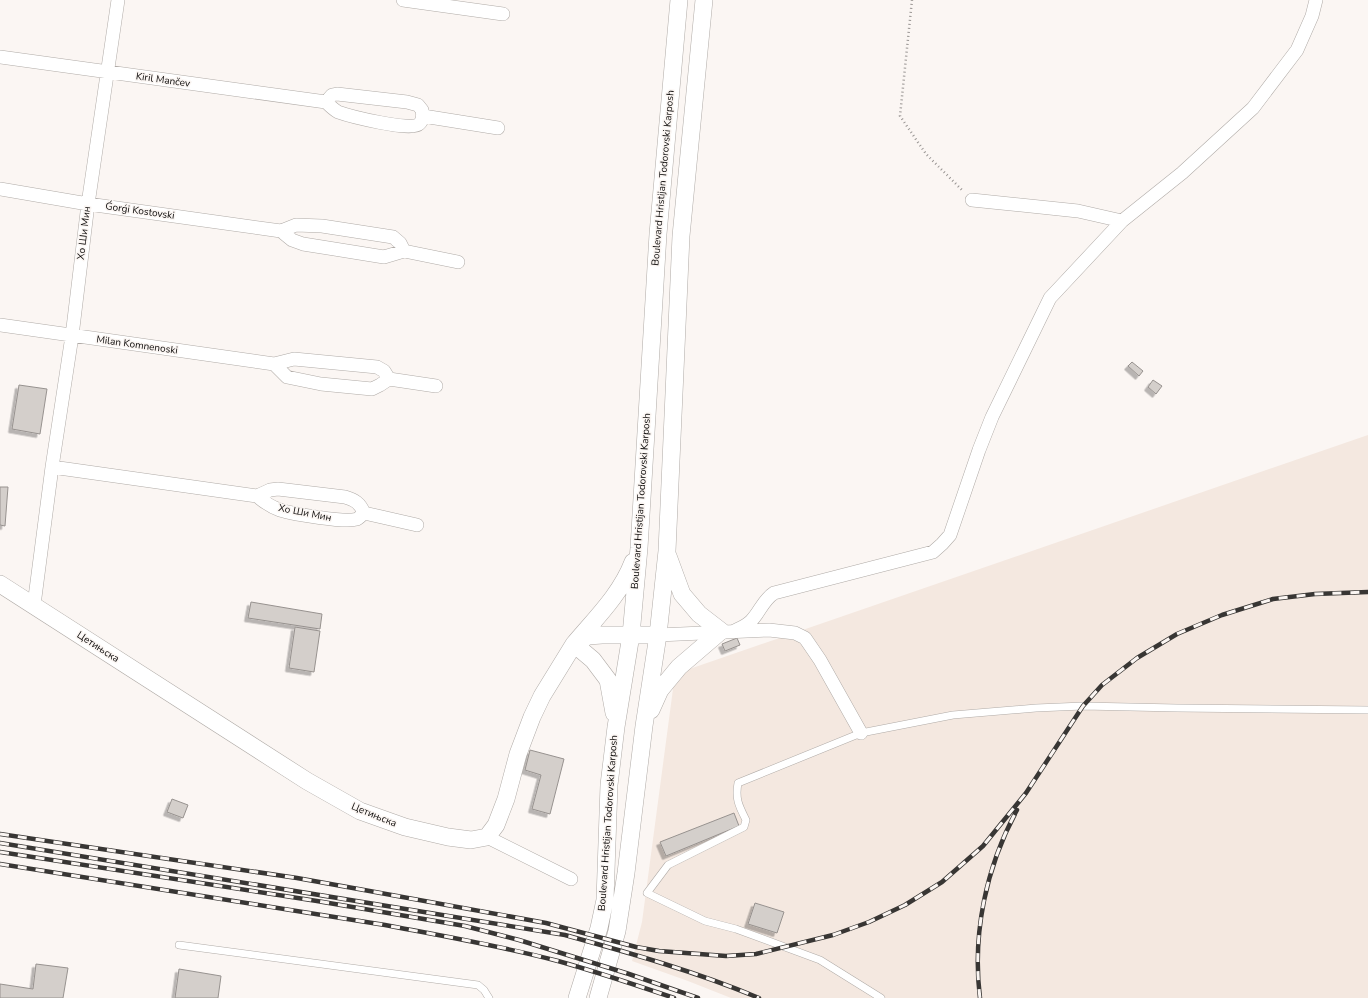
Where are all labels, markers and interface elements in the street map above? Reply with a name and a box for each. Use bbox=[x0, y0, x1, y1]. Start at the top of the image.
street label: Kiril Mančev bbox=[135, 69, 192, 91]
street label: Boulevard Hristijan Todorovski Karposh bbox=[648, 90, 678, 266]
street label: Ǵorǵi Kostovski bbox=[105, 199, 175, 223]
street label: Хо Ши Мин bbox=[74, 205, 94, 261]
street label: Milan Komnenoski bbox=[95, 332, 179, 358]
street label: Boulevard Hristijan Todorovski Karposh bbox=[628, 413, 654, 589]
street label: Хо Ши Мин bbox=[277, 501, 333, 525]
street label: Цетињска bbox=[74, 628, 122, 666]
street label: Boulevard Hristijan Todorovski Karposh bbox=[595, 735, 621, 911]
street label: Цетињска bbox=[349, 800, 399, 830]

